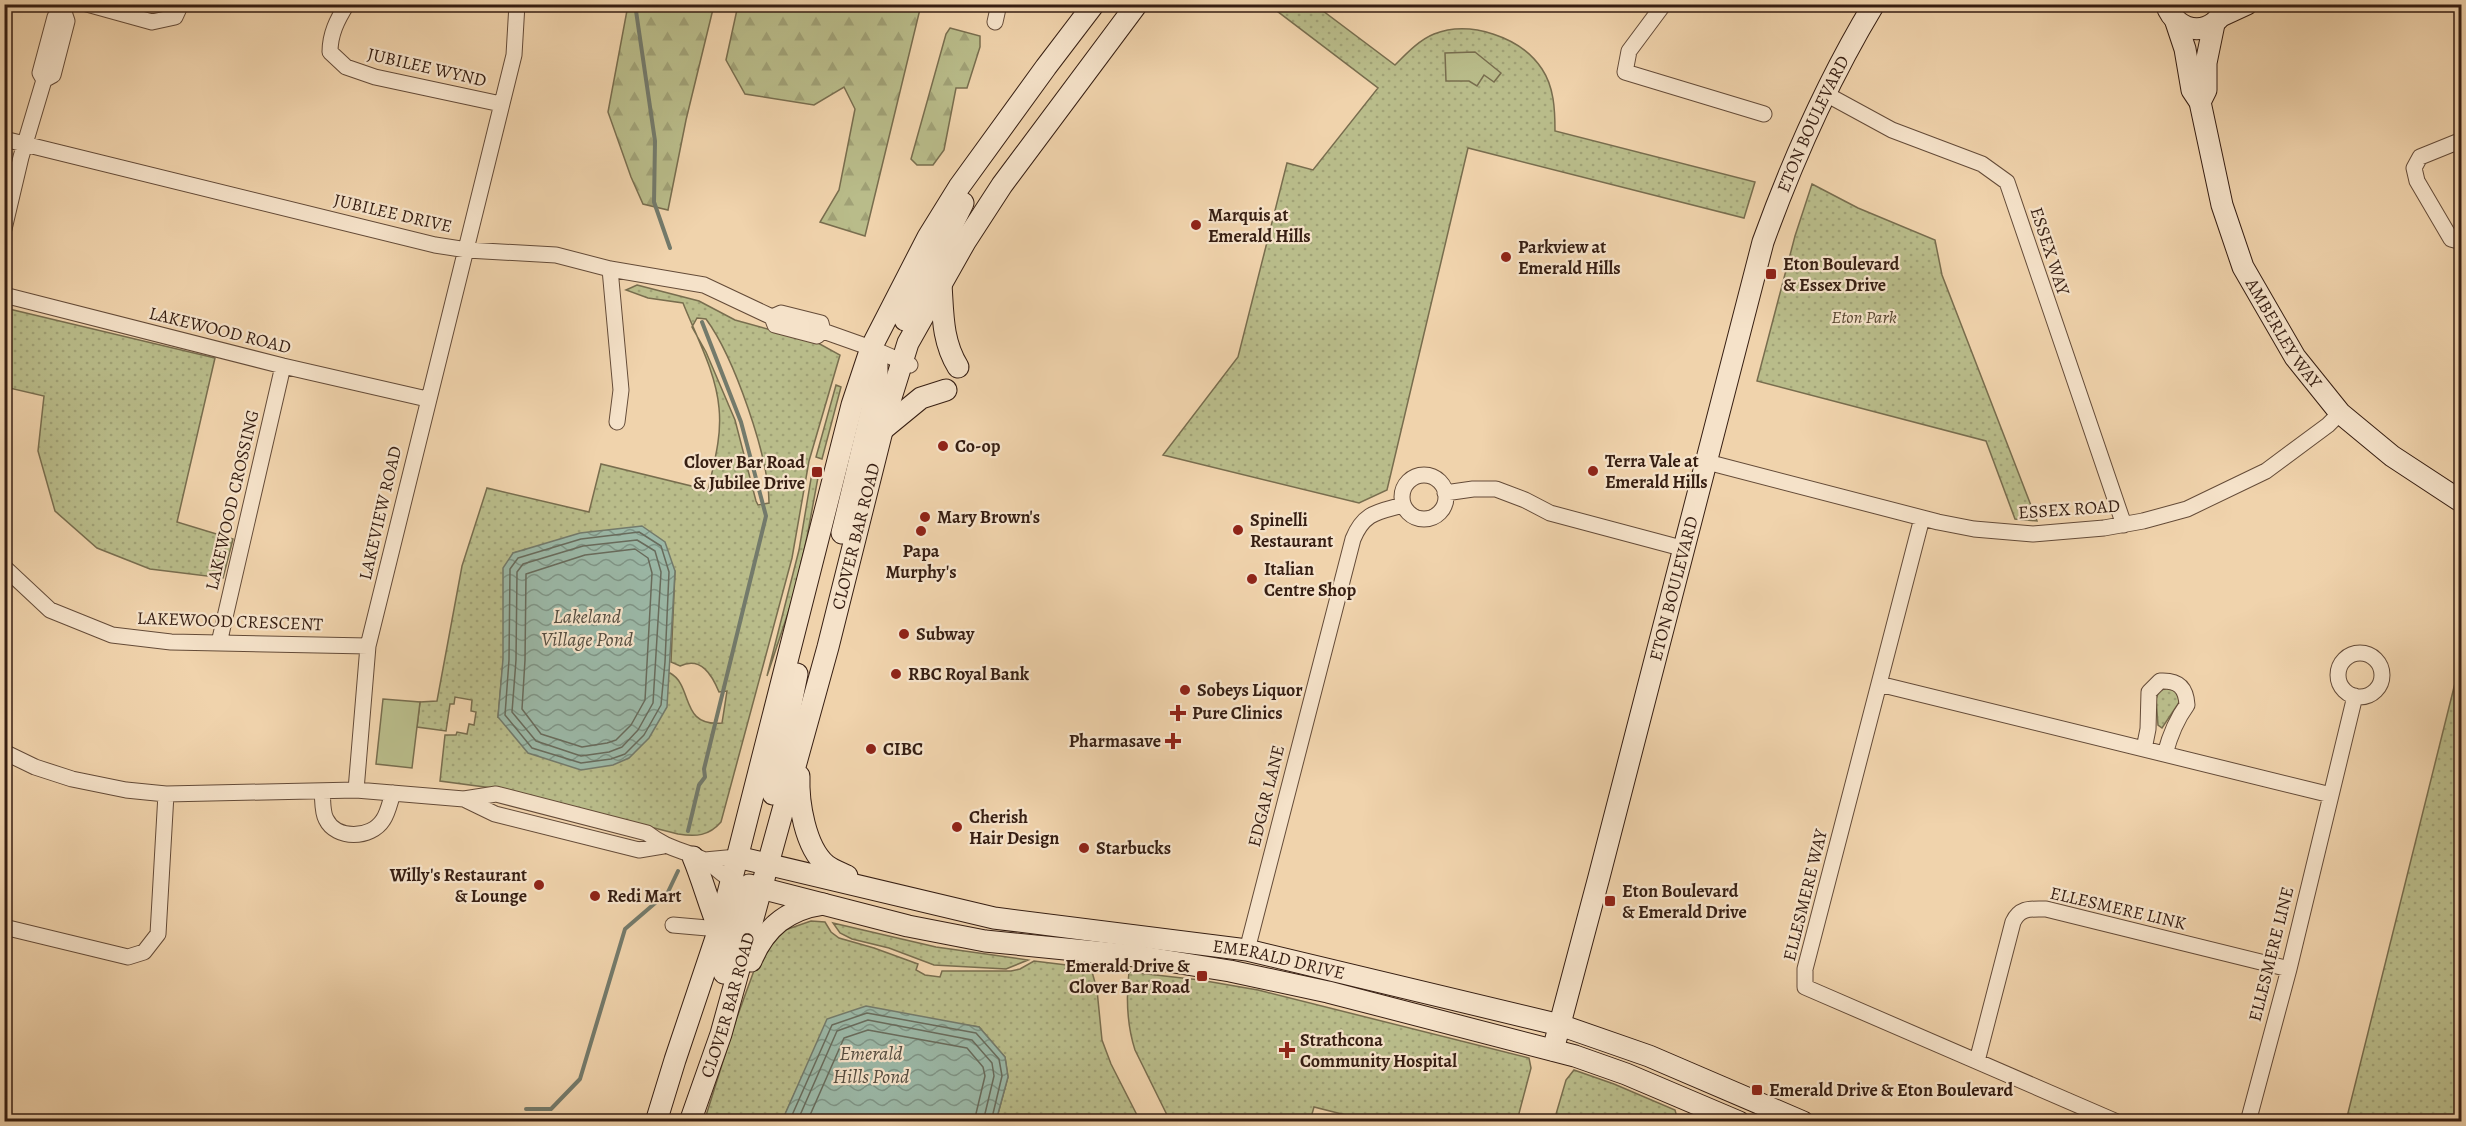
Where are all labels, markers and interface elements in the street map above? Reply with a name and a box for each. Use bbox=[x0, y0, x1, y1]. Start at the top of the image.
street label: JUBILEE WYND bbox=[365, 42, 489, 92]
street label: ETON BOULEVARD bbox=[1771, 51, 1855, 196]
street label: JUBILEE DRIVE bbox=[331, 188, 455, 238]
place label: Marquis at Emerald Hills bbox=[1208, 203, 1311, 248]
street label: ESSEX WAY bbox=[2024, 204, 2076, 299]
marker: Marquis at Emerald Hills bbox=[1189, 218, 1203, 232]
place label: Parkview at Emerald Hills bbox=[1518, 235, 1621, 280]
marker: Parkview at Emerald Hills bbox=[1499, 250, 1513, 264]
place label: Eton Boulevard & Essex Drive bbox=[1783, 252, 1900, 297]
marker: Eton Boulevard & Essex Drive bbox=[1764, 267, 1778, 281]
street label: AMBERLEY WAY bbox=[2240, 273, 2328, 394]
street label: LAKEWOOD ROAD bbox=[146, 301, 294, 359]
park label: Eton Park bbox=[1831, 305, 1897, 329]
street label: LAKEWOOD CROSSING bbox=[200, 407, 264, 593]
place label: Co-op bbox=[955, 434, 1001, 458]
marker: Co-op bbox=[936, 439, 950, 453]
street label: LAKEVIEW ROAD bbox=[353, 444, 407, 582]
place label: Terra Vale at Emerald Hills bbox=[1605, 449, 1708, 494]
place label: Clover Bar Road & Jubilee Drive bbox=[684, 450, 805, 495]
street label: CLOVER BAR ROAD bbox=[826, 460, 886, 612]
marker: Terra Vale at Emerald Hills bbox=[1586, 464, 1600, 478]
marker: Clover Bar Road & Jubilee Drive bbox=[810, 465, 824, 479]
street label: ESSEX ROAD bbox=[2017, 493, 2121, 525]
place label: Mary Brown's bbox=[937, 505, 1040, 529]
place label: Spinelli Restaurant bbox=[1250, 508, 1333, 553]
marker: Mary Brown's bbox=[918, 510, 932, 524]
street label: ETON BOULEVARD bbox=[1643, 514, 1704, 663]
marker: Spinelli Restaurant bbox=[1231, 523, 1245, 537]
marker: Papa Murphy's bbox=[914, 524, 928, 538]
place label: Papa Murphy's bbox=[885, 539, 957, 584]
place label: Italian Centre Shop bbox=[1264, 557, 1357, 602]
marker: Italian Centre Shop bbox=[1245, 572, 1259, 586]
water label: Lakeland Village Pond bbox=[541, 603, 634, 653]
street label: LAKEWOOD CRESCENT bbox=[137, 606, 324, 636]
place label: Subway bbox=[916, 622, 975, 646]
marker: Subway bbox=[897, 627, 911, 641]
place label: RBC Royal Bank bbox=[908, 662, 1030, 686]
marker: RBC Royal Bank bbox=[889, 667, 903, 681]
place label: Sobeys Liquor bbox=[1197, 678, 1303, 702]
marker: Sobeys Liquor bbox=[1178, 683, 1192, 697]
place label: Pure Clinics bbox=[1192, 701, 1283, 725]
marker: Pure Clinics bbox=[1169, 704, 1187, 722]
place label: Pharmasave bbox=[1069, 729, 1161, 753]
marker: Pharmasave bbox=[1166, 734, 1180, 748]
place label: CIBC bbox=[883, 737, 923, 761]
marker: CIBC bbox=[864, 742, 878, 756]
street label: EDGAR LANE bbox=[1242, 743, 1290, 849]
place label: Cherish Hair Design bbox=[969, 805, 1059, 850]
marker: Cherish Hair Design bbox=[950, 820, 964, 834]
street label: ELLESMERE WAY bbox=[1777, 825, 1833, 963]
place label: Starbucks bbox=[1096, 836, 1171, 860]
marker: Starbucks bbox=[1077, 841, 1091, 855]
place label: Willy's Restaurant & Lounge bbox=[389, 863, 527, 908]
marker: Willy's Restaurant & Lounge bbox=[532, 878, 546, 892]
place label: Eton Boulevard & Emerald Drive bbox=[1622, 879, 1747, 924]
street label: ELLESMERE LINK bbox=[2048, 881, 2189, 935]
place label: Redi Mart bbox=[607, 884, 681, 908]
street label: ELLESMERE LINE bbox=[2243, 884, 2299, 1024]
marker: Redi Mart bbox=[588, 889, 602, 903]
marker: Eton Boulevard & Emerald Drive bbox=[1603, 894, 1617, 908]
street label: CLOVER BAR ROAD bbox=[695, 930, 761, 1081]
street label: EMERALD DRIVE bbox=[1211, 934, 1347, 985]
place label: Emerald Drive & Clover Bar Road bbox=[1065, 954, 1190, 999]
marker: Emerald Drive & Clover Bar Road bbox=[1195, 969, 1209, 983]
place label: Strathcona Community Hospital bbox=[1300, 1028, 1457, 1073]
water label: Emerald Hills Pond bbox=[833, 1040, 910, 1090]
marker: Strathcona Community Hospital bbox=[1278, 1041, 1296, 1059]
place label: Emerald Drive & Eton Boulevard bbox=[1769, 1078, 2014, 1102]
marker: Emerald Drive & Eton Boulevard bbox=[1750, 1083, 1764, 1097]

